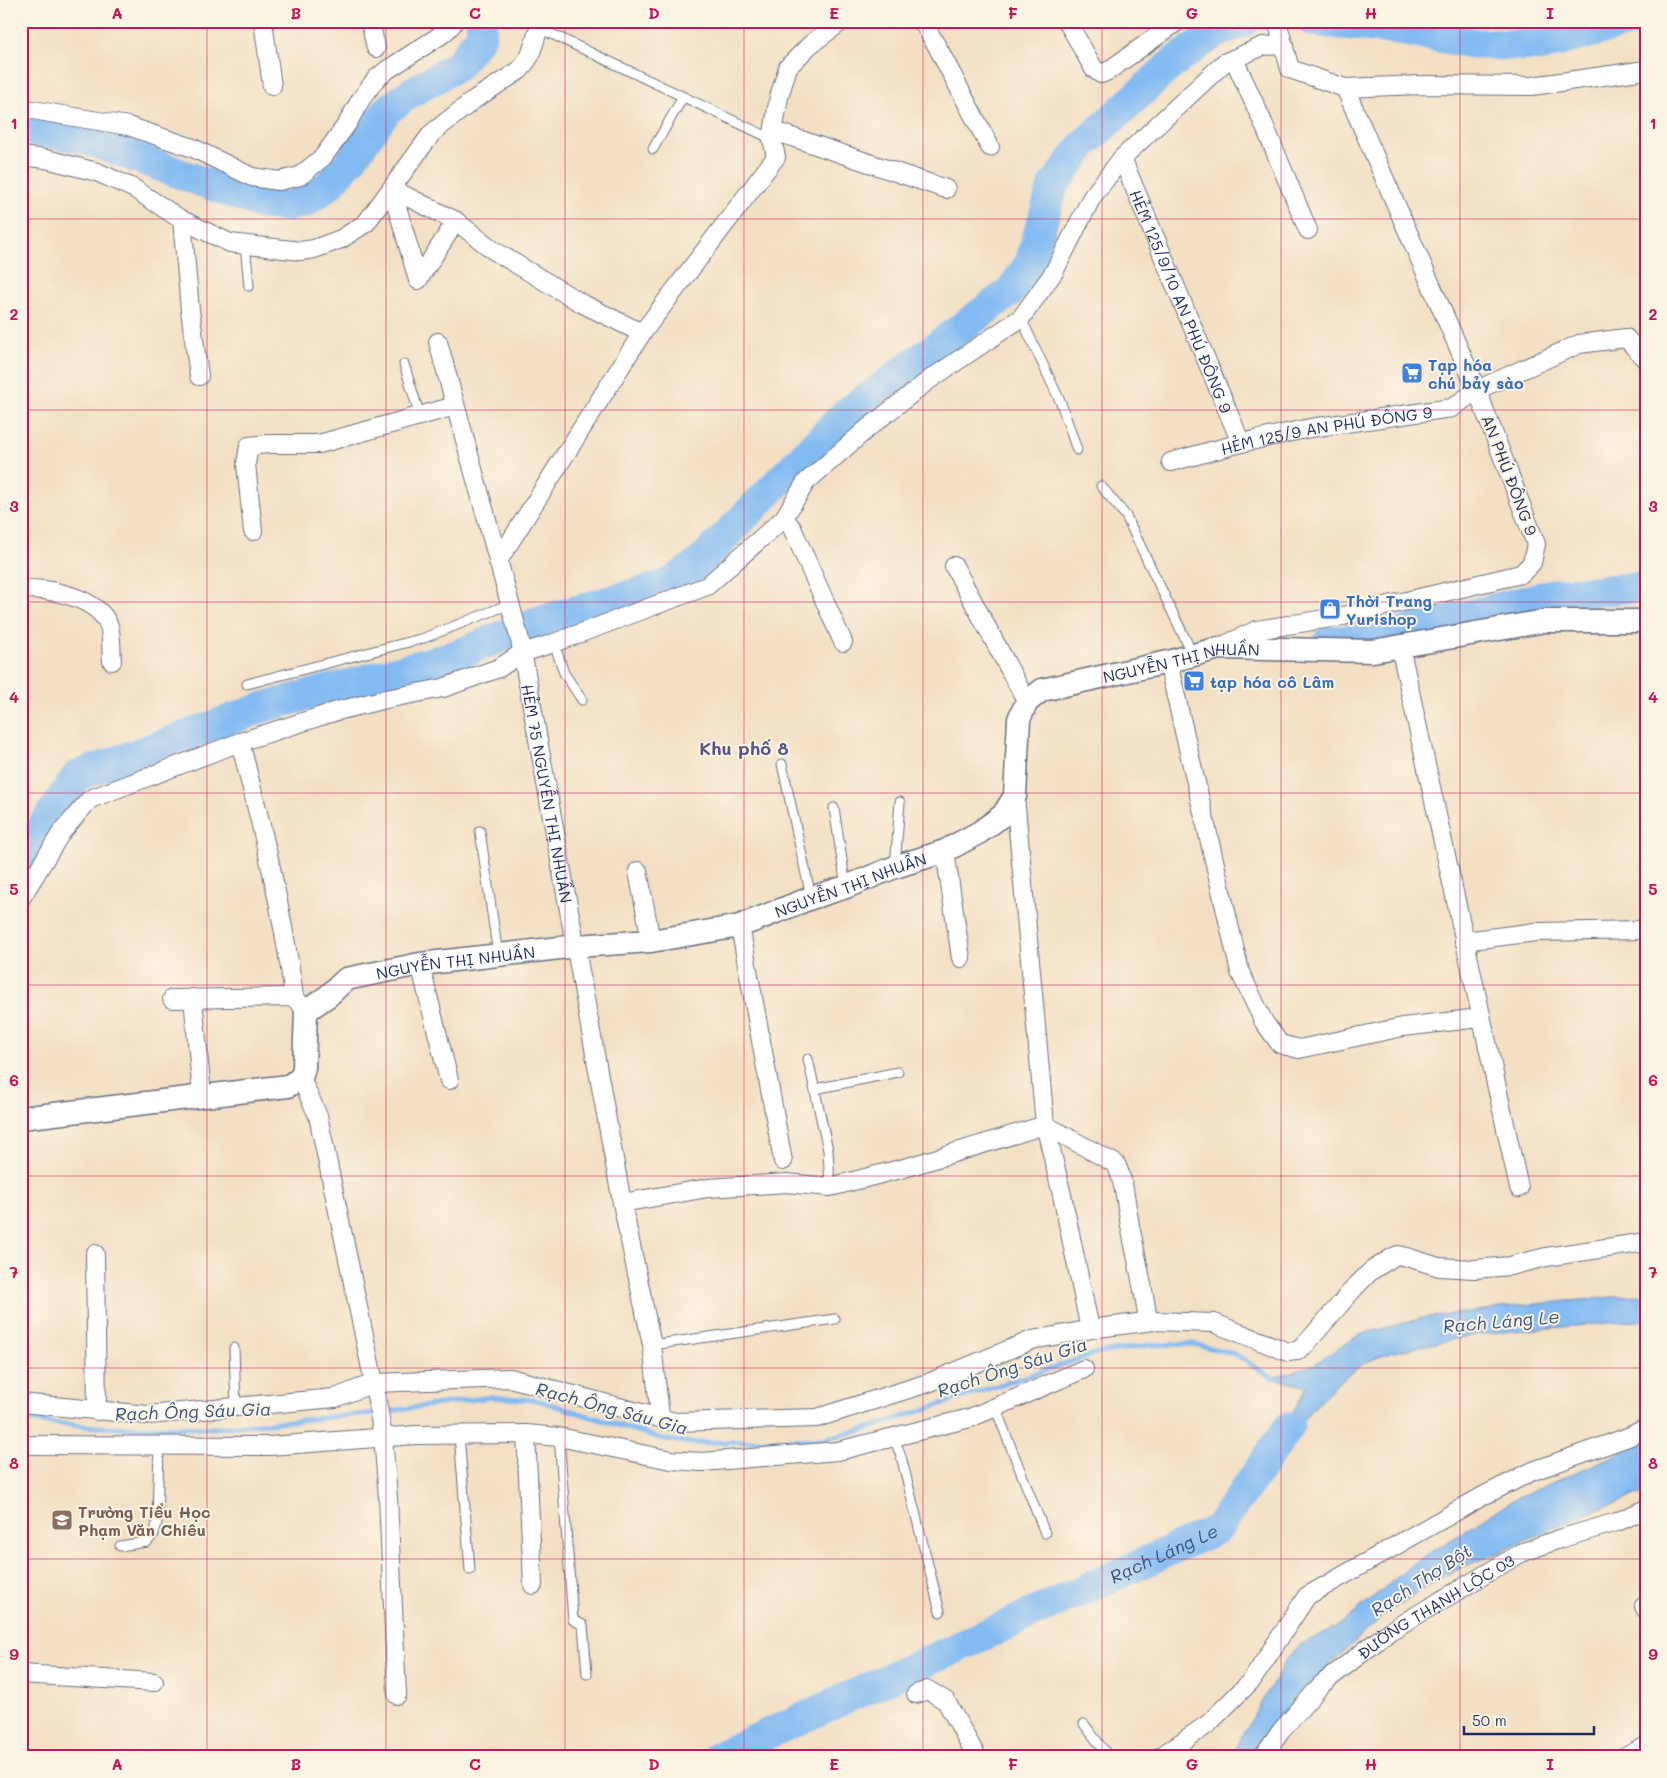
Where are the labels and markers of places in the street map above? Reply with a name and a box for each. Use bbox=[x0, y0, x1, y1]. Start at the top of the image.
place label: Tạp hóa chú bảy sào bbox=[1428, 354, 1524, 393]
supermarket icon: Tạp hóa chú bảy sào bbox=[1400, 361, 1424, 385]
place label: Thời Trang Yurishop bbox=[1346, 590, 1432, 629]
shop icon: Thời Trang Yurishop bbox=[1318, 597, 1342, 621]
supermarket icon: tạp hóa cô Lâm bbox=[1182, 669, 1206, 693]
place label: tạp hóa cô Lâm bbox=[1210, 671, 1334, 692]
place label: Trường Tiểu Học Phạm Văn Chiêu bbox=[78, 1501, 211, 1540]
school or university icon: Trường Tiểu Học Phạm Văn Chiêu bbox=[50, 1508, 74, 1532]

